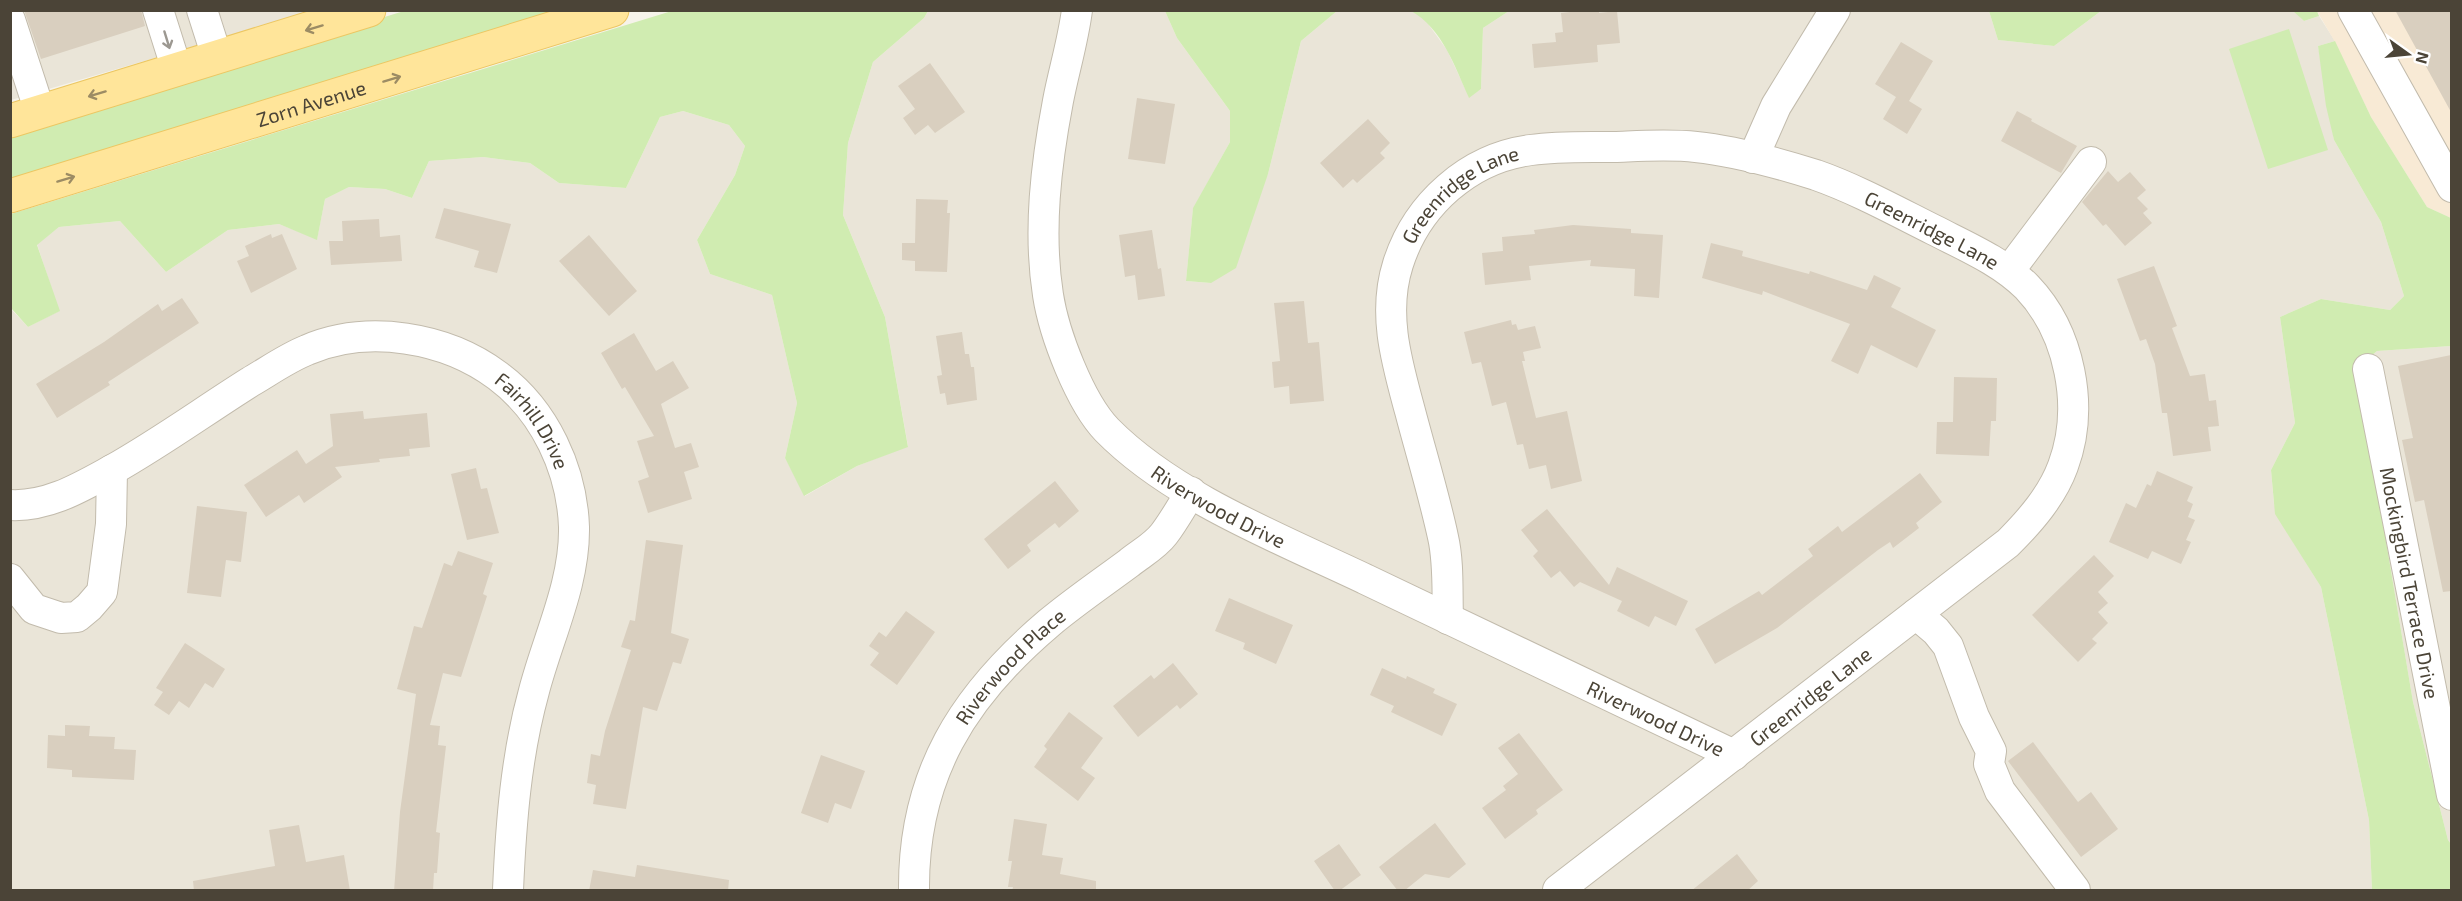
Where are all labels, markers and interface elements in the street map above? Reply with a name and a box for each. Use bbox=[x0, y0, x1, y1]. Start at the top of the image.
one-way arrow bbox=[304, 23, 323, 34]
north arrow bbox=[2378, 24, 2438, 84]
one-way arrow bbox=[163, 30, 174, 49]
text: N bbox=[2412, 50, 2434, 66]
one-way arrow bbox=[382, 73, 401, 84]
street label: Zorn Avenue bbox=[253, 75, 369, 131]
one-way arrow bbox=[88, 90, 107, 101]
street label: Greenridge Lane bbox=[1396, 141, 1521, 247]
one-way arrow bbox=[56, 173, 75, 184]
street label: Greenridge Lane bbox=[1861, 185, 2004, 274]
street label: Fairhill Drive bbox=[491, 367, 574, 472]
street label: Riverwood Drive bbox=[1147, 460, 1289, 553]
street label: Mockingbird Terrace Drive bbox=[2376, 465, 2445, 701]
street label: Riverwood Place bbox=[950, 603, 1070, 729]
street label: Greenridge Lane bbox=[1744, 641, 1876, 751]
street label: Riverwood Drive bbox=[1583, 675, 1728, 761]

